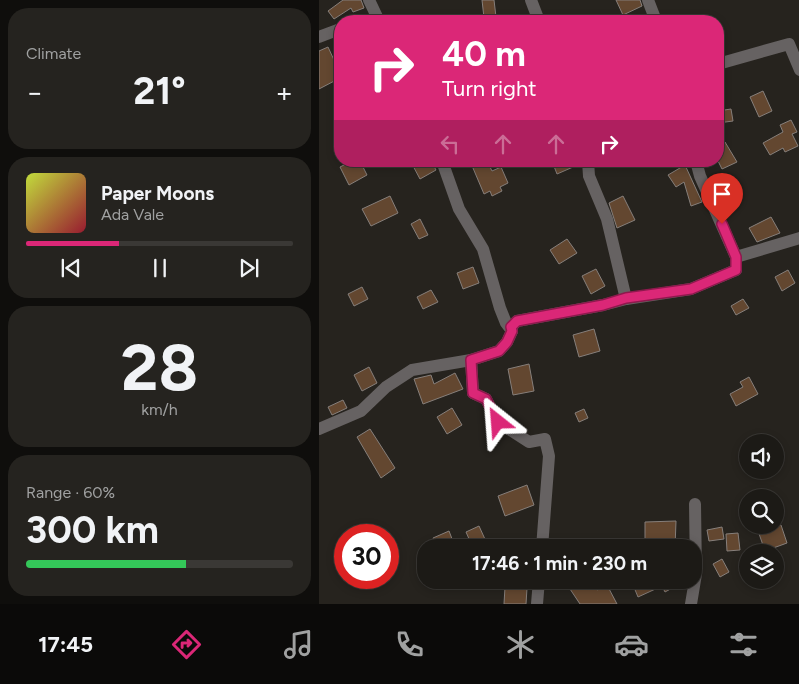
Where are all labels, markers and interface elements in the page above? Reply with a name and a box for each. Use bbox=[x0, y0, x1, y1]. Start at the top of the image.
text: 40 m bbox=[442, 33, 526, 75]
icon: right bbox=[359, 35, 424, 100]
text: Climate bbox=[26, 44, 81, 63]
text: 21° bbox=[133, 68, 186, 114]
text: − bbox=[26, 75, 43, 109]
text: + bbox=[276, 75, 293, 109]
text: Turn right bbox=[442, 75, 537, 102]
icon: left bbox=[436, 130, 464, 158]
icon: ahead bbox=[489, 130, 517, 158]
icon: ahead bbox=[542, 130, 570, 158]
icon: right bbox=[595, 130, 623, 158]
pin bbox=[701, 173, 743, 224]
icon: arrive bbox=[708, 180, 736, 208]
text: Paper Moons bbox=[101, 182, 214, 205]
text: Ada Vale bbox=[101, 205, 164, 224]
icon: previous bbox=[57, 254, 85, 282]
icon: pause bbox=[146, 254, 174, 282]
icon: next bbox=[235, 254, 263, 282]
text: 28 bbox=[121, 328, 198, 406]
position arrow bbox=[471, 395, 523, 447]
text: km/h bbox=[141, 400, 178, 419]
map controls bbox=[739, 434, 784, 589]
button: sound bbox=[739, 434, 784, 479]
text: Range · 60% bbox=[26, 483, 115, 502]
button: search bbox=[739, 489, 784, 534]
text: 300 km bbox=[26, 507, 159, 553]
speed limit sign: 30 bbox=[334, 524, 399, 589]
button: layers bbox=[739, 544, 784, 589]
text: 17:46 · 1 min · 230 m bbox=[472, 552, 647, 575]
icon: directions bbox=[169, 627, 204, 662]
icon: music bbox=[281, 627, 316, 662]
icon: phone bbox=[392, 627, 427, 662]
icon: climate bbox=[503, 627, 538, 662]
icon: car bbox=[614, 627, 649, 662]
icon: filters bbox=[726, 627, 761, 662]
text: 17:45 bbox=[38, 631, 93, 658]

